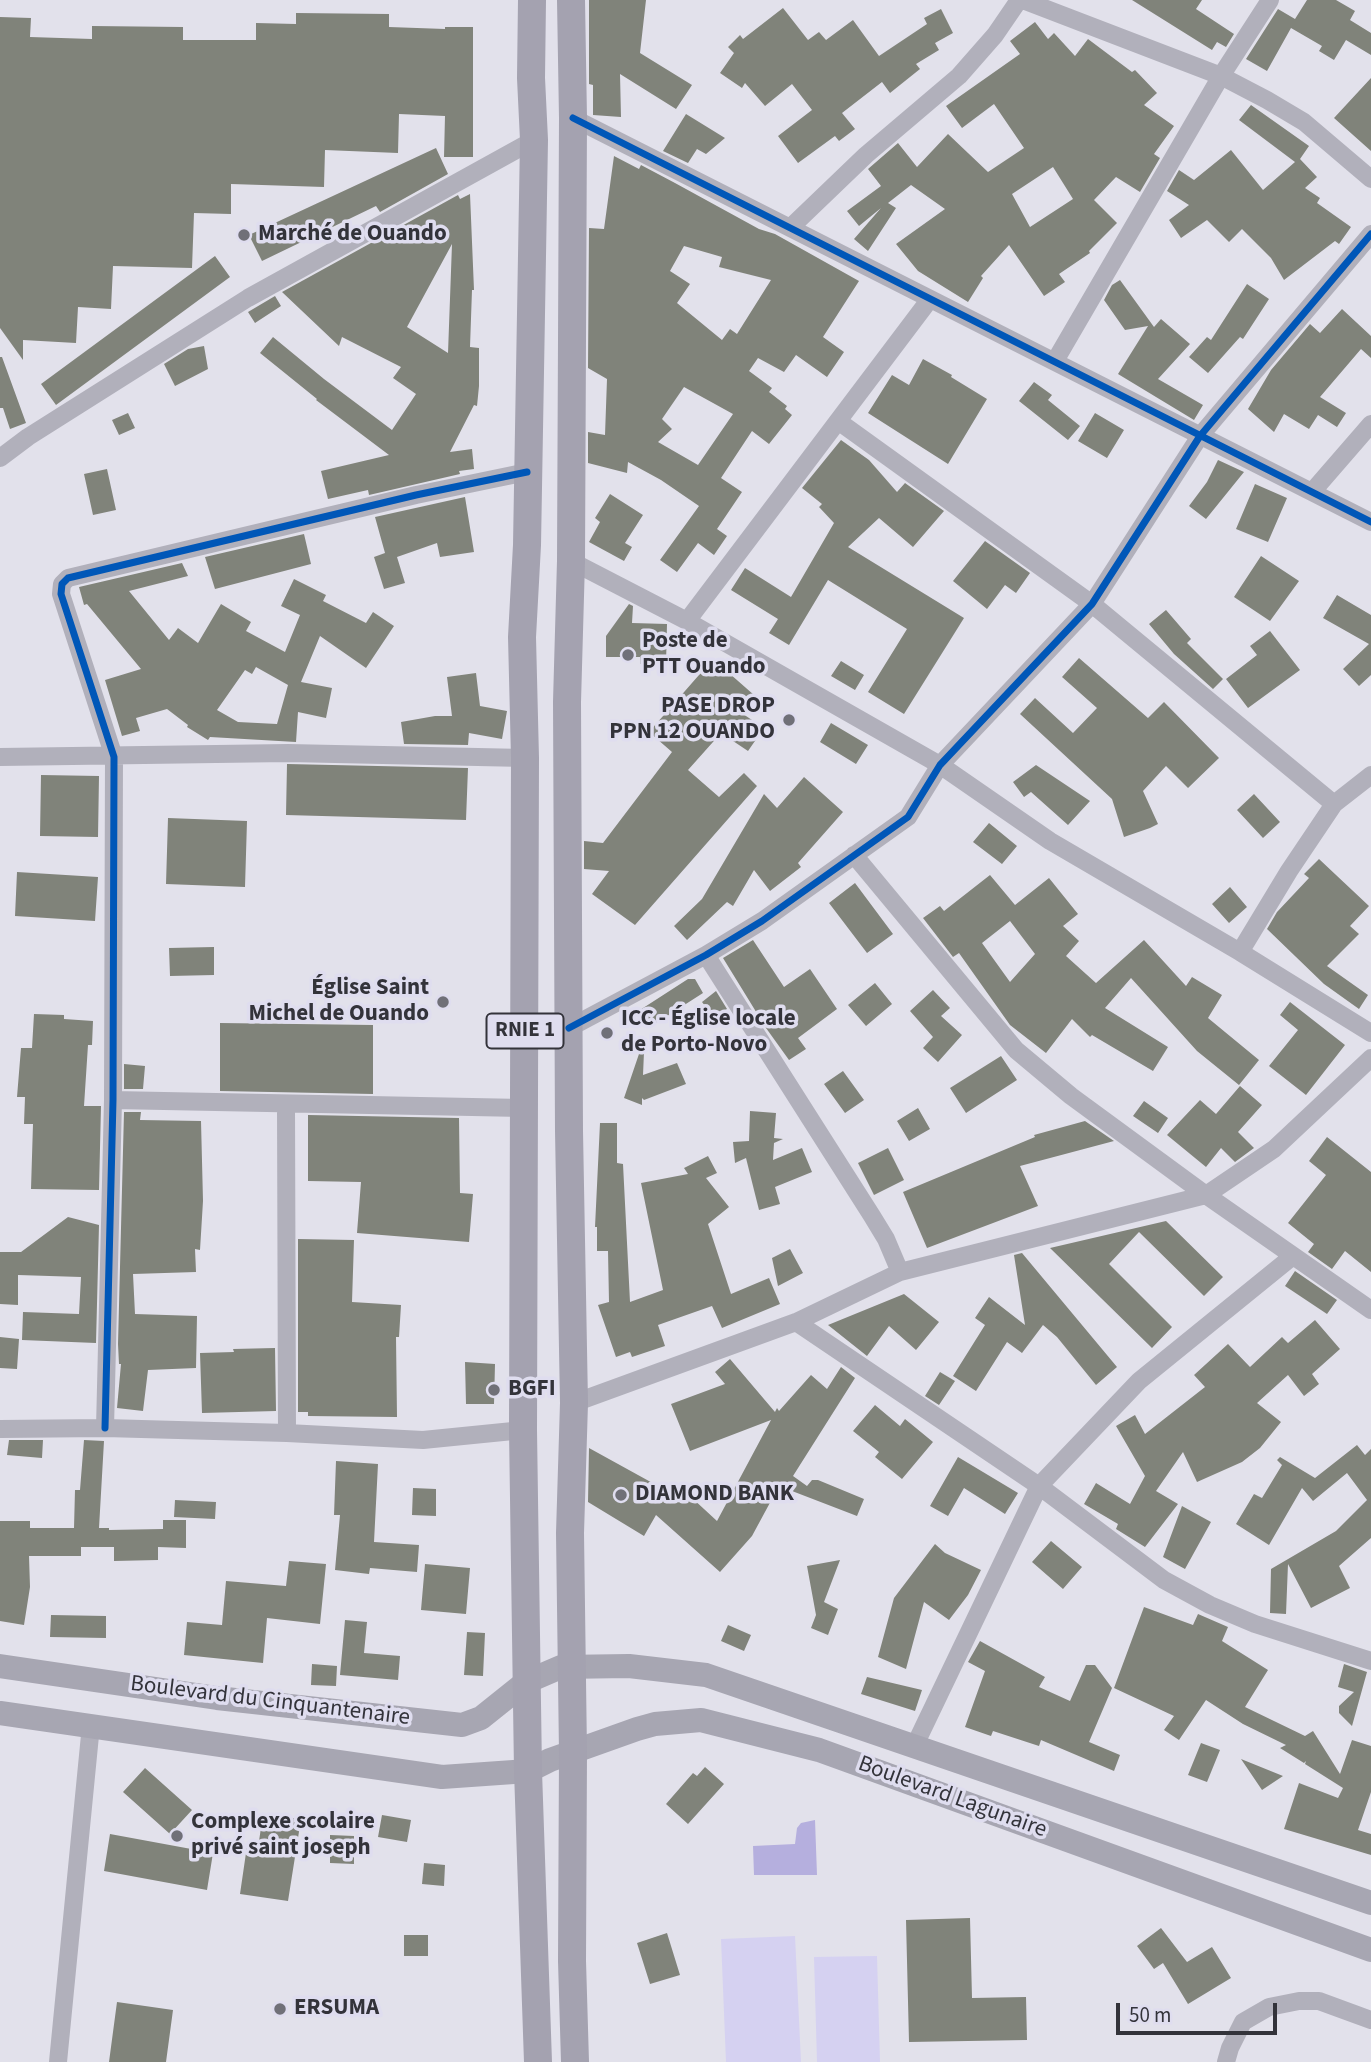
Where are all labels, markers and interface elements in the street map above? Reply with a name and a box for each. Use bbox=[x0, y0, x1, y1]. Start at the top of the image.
place label: Marché de Ouando bbox=[258, 221, 447, 249]
marker: Marché de Ouando bbox=[236, 227, 252, 243]
place label: Poste de PTT Ouando bbox=[642, 628, 766, 682]
marker: Poste de PTT Ouando bbox=[620, 647, 636, 663]
place label: PASE DROP PPN 12 OUANDO bbox=[609, 693, 775, 747]
marker: PASE DROP PPN 12 OUANDO bbox=[781, 712, 797, 728]
place label: Église Saint Michel de Ouando bbox=[248, 975, 429, 1029]
marker: Église Saint Michel de Ouando bbox=[435, 994, 451, 1010]
place label: ICC - Église locale de Porto-Novo bbox=[621, 1006, 796, 1060]
road number: RNIE 1 bbox=[486, 1014, 564, 1048]
marker: ICC - Église locale de Porto-Novo bbox=[599, 1025, 615, 1041]
place label: BGFI bbox=[508, 1376, 556, 1404]
marker: BGFI bbox=[486, 1382, 502, 1398]
place label: DIAMOND BANK bbox=[635, 1481, 794, 1509]
marker: DIAMOND BANK bbox=[613, 1487, 629, 1503]
street label: Boulevard du Cinquantenaire bbox=[129, 1671, 411, 1733]
street label: Boulevard Lagunaire bbox=[854, 1751, 1050, 1845]
place label: Complexe scolaire privé saint joseph bbox=[191, 1809, 375, 1863]
marker: Complexe scolaire privé saint joseph bbox=[169, 1828, 185, 1844]
scale bar bbox=[1119, 1988, 1280, 2032]
place label: ERSUMA bbox=[294, 1995, 379, 2023]
text: 50 m bbox=[1129, 2000, 1171, 2030]
marker: ERSUMA bbox=[272, 2001, 288, 2017]

